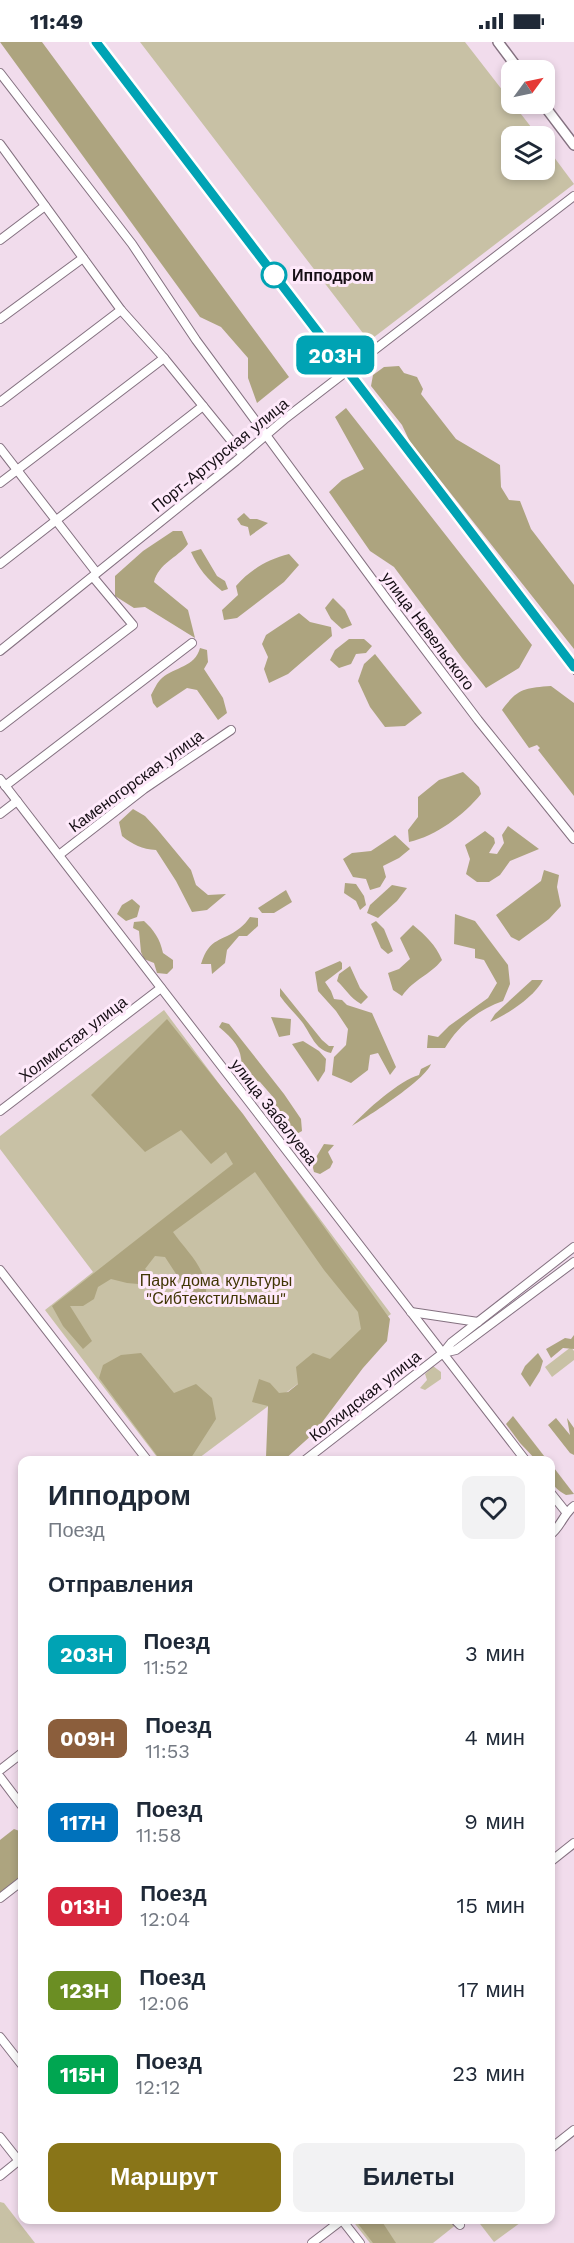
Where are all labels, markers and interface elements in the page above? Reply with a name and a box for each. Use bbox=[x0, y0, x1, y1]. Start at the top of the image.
text: 11:49 bbox=[30, 9, 83, 34]
north arrow bbox=[501, 60, 555, 114]
map controls bbox=[501, 60, 555, 180]
button: layers bbox=[501, 126, 555, 180]
marker: Ипподром bbox=[261, 262, 287, 288]
place label: Ипподром bbox=[292, 266, 374, 285]
line badge: 203Н bbox=[293, 336, 377, 374]
text: 203Н bbox=[308, 343, 362, 368]
street label: Порт-Артурская улица bbox=[148, 394, 292, 516]
street label: улица Невельского bbox=[377, 568, 479, 694]
street label: Каменогорская улица bbox=[65, 726, 207, 836]
street label: Холмистая улица bbox=[15, 992, 131, 1086]
street label: улица Забалуева bbox=[227, 1055, 321, 1169]
park label: Парк дома культуры "Сибтекстильмаш" bbox=[140, 1271, 292, 1308]
street label: Колхидская улица bbox=[306, 1347, 424, 1445]
button: heart bbox=[462, 1476, 525, 1539]
text: Ипподром bbox=[48, 1479, 191, 1512]
text: Поезд bbox=[48, 1518, 105, 1542]
text: Отправления bbox=[48, 1572, 194, 1597]
text: Поезд bbox=[144, 1629, 210, 1654]
text: 3 мин bbox=[465, 1641, 525, 1666]
text: 203Н bbox=[60, 1642, 114, 1667]
text: 11:52 bbox=[144, 1655, 188, 1679]
text: Поезд bbox=[145, 1713, 212, 1738]
text: 4 мин bbox=[464, 1725, 525, 1750]
text: 009Н bbox=[60, 1726, 115, 1751]
text: 11:53 bbox=[145, 1739, 190, 1763]
text: Поезд bbox=[136, 1797, 202, 1822]
text: 9 мин bbox=[464, 1809, 525, 1834]
text: 117Н bbox=[60, 1810, 106, 1835]
text: 11:58 bbox=[136, 1823, 182, 1847]
text: Поезд bbox=[140, 1881, 207, 1906]
text: 15 мин bbox=[457, 1893, 525, 1918]
text: 013Н bbox=[60, 1894, 110, 1919]
text: 12:04 bbox=[140, 1907, 190, 1931]
text: Поезд bbox=[139, 1965, 206, 1990]
text: 17 мин bbox=[458, 1977, 525, 2002]
text: 123Н bbox=[60, 1978, 109, 2003]
text: 12:06 bbox=[139, 1991, 189, 2015]
text: Поезд bbox=[136, 2049, 202, 2074]
text: 23 мин bbox=[452, 2061, 525, 2086]
text: 115Н bbox=[60, 2062, 106, 2087]
text: 12:12 bbox=[136, 2075, 180, 2099]
button: Маршрут bbox=[48, 2143, 281, 2212]
button: Билеты bbox=[293, 2143, 525, 2212]

